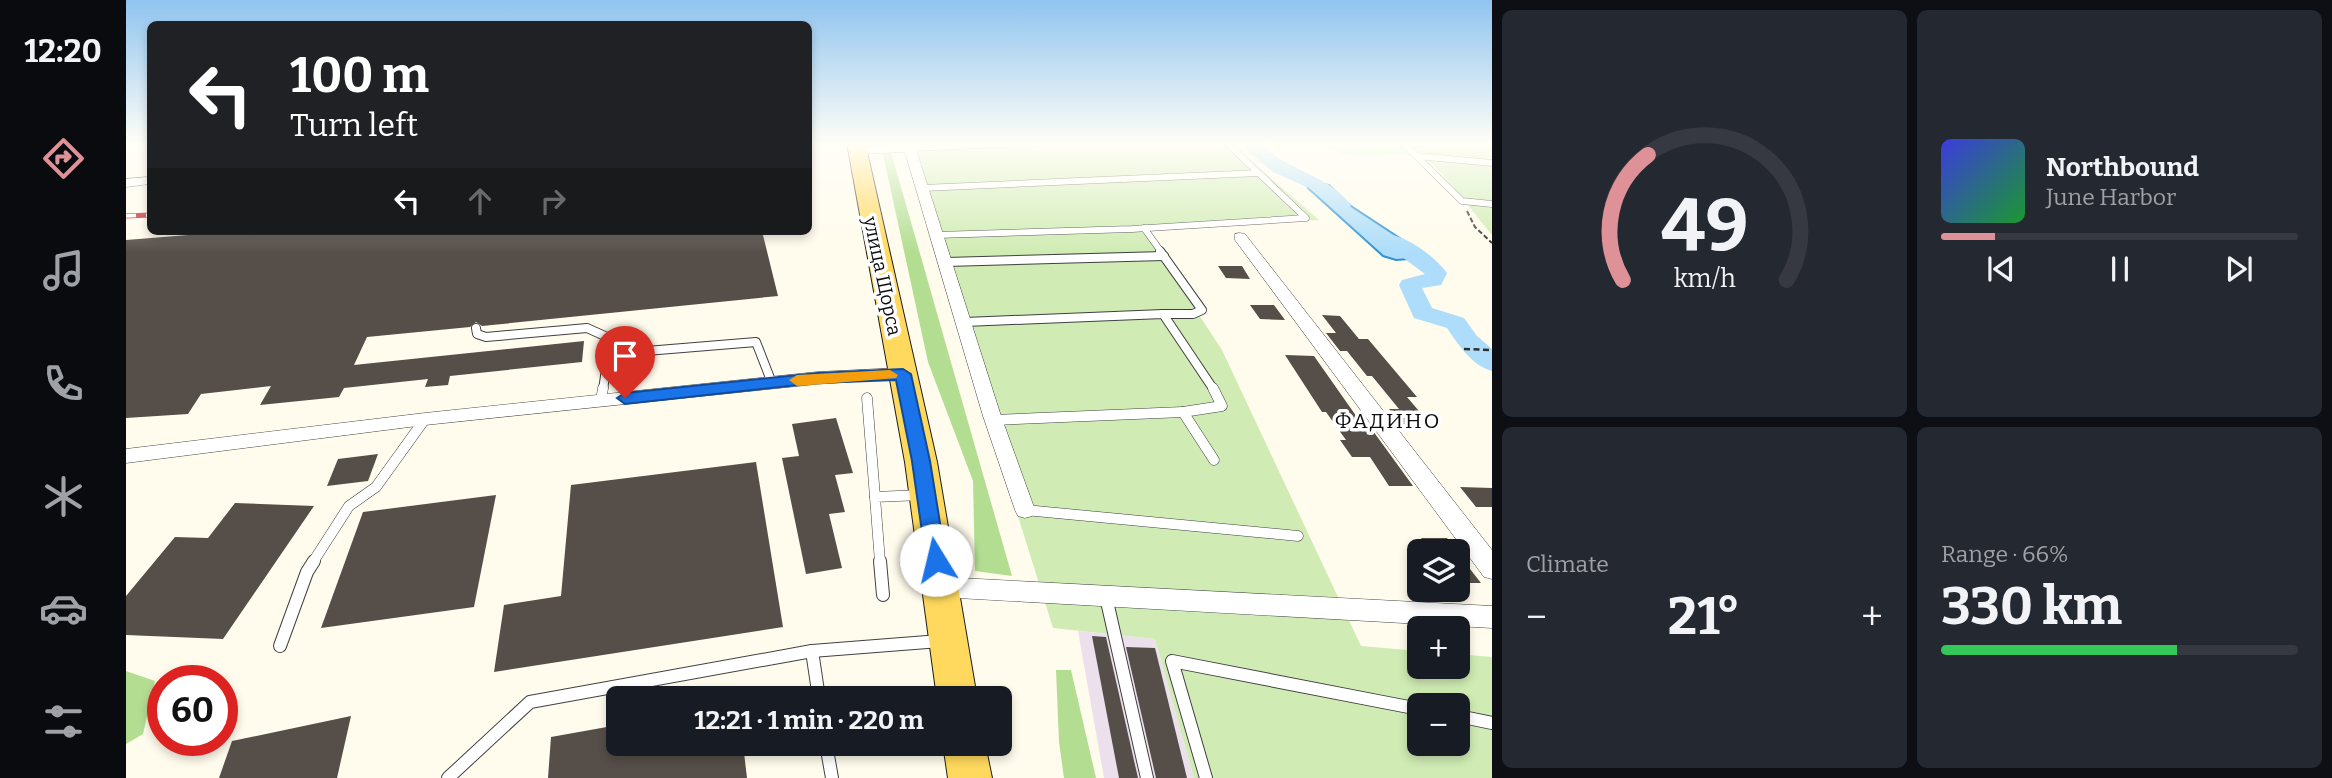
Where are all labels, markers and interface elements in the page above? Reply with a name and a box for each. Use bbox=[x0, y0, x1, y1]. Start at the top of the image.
text: 12:20 bbox=[24, 32, 102, 70]
text: 100 m bbox=[290, 46, 429, 105]
icon: left bbox=[175, 49, 266, 140]
text: Turn left bbox=[290, 106, 418, 144]
icon: directions bbox=[39, 134, 88, 183]
text: Northbound bbox=[2046, 152, 2199, 183]
icon: left bbox=[388, 182, 426, 220]
icon: ahead bbox=[461, 182, 499, 220]
icon: right bbox=[534, 182, 572, 220]
text: 49 bbox=[1661, 182, 1748, 269]
text: June Harbor bbox=[2046, 183, 2176, 211]
street label: улица Щорса bbox=[858, 213, 906, 338]
icon: music bbox=[39, 246, 88, 295]
icon: previous bbox=[1982, 250, 2020, 288]
icon: pause bbox=[2101, 250, 2139, 288]
icon: next bbox=[2220, 250, 2258, 288]
text: km/h bbox=[1674, 264, 1736, 294]
pin bbox=[595, 326, 655, 398]
icon: arrive bbox=[606, 337, 644, 375]
icon: phone bbox=[39, 359, 88, 408]
district label: ФАДИНО bbox=[1335, 408, 1441, 434]
icon: climate bbox=[39, 472, 88, 521]
position arrow bbox=[899, 523, 973, 597]
map controls bbox=[1407, 539, 1470, 756]
button: layers bbox=[1407, 539, 1470, 602]
text: Range · 66% bbox=[1941, 540, 2069, 568]
text: Climate bbox=[1526, 550, 1609, 578]
text: 330 km bbox=[1941, 575, 2122, 638]
icon: car bbox=[39, 584, 88, 633]
text: 21° bbox=[1668, 585, 1740, 648]
text: − bbox=[1526, 594, 1547, 640]
text: + bbox=[1861, 594, 1883, 640]
button: + bbox=[1407, 616, 1470, 679]
speed limit sign: 60 bbox=[147, 665, 238, 756]
button: − bbox=[1407, 693, 1470, 756]
icon: filters bbox=[39, 697, 88, 746]
text: 12:21 · 1 min · 220 m bbox=[694, 705, 924, 736]

